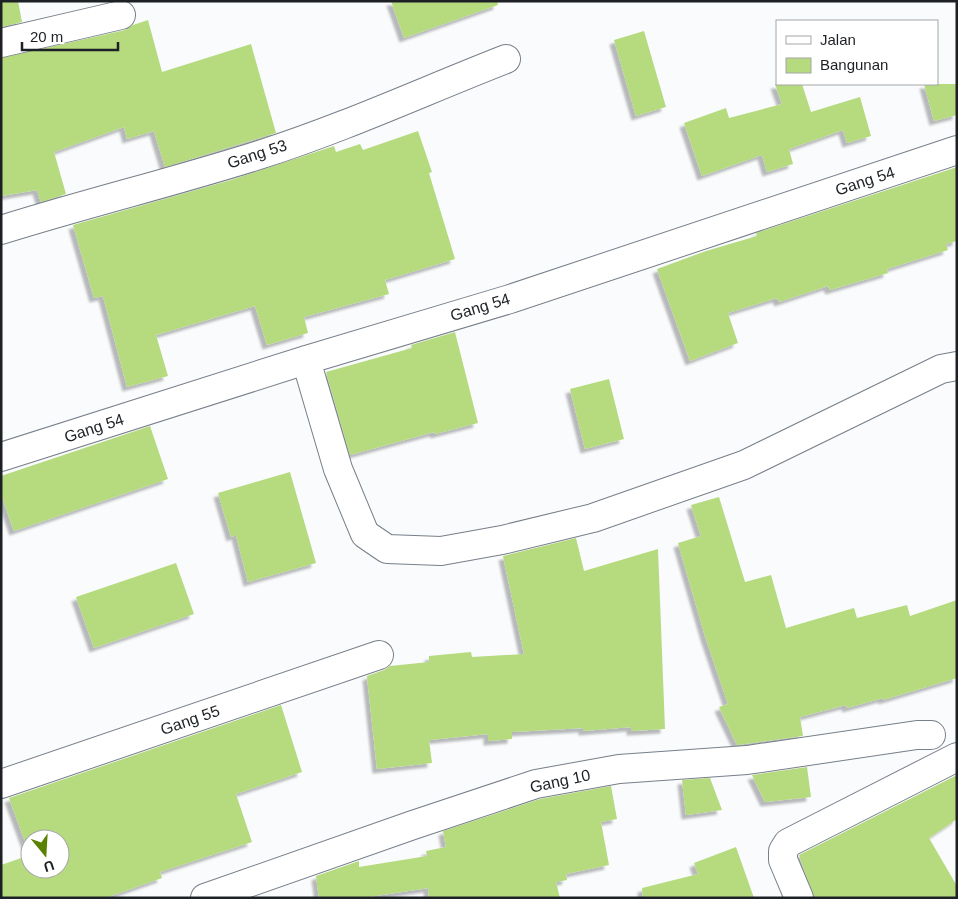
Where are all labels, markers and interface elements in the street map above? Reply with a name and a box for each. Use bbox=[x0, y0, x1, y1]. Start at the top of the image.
scale bar bbox=[22, 20, 119, 52]
legend bbox=[776, 20, 938, 85]
text: 20 m bbox=[30, 28, 63, 45]
text: Jalan bbox=[820, 31, 856, 48]
text: Bangunan bbox=[820, 56, 888, 73]
street label: Gang 53 bbox=[225, 136, 289, 172]
street label: Gang 54 bbox=[833, 163, 897, 199]
street label: Gang 54 bbox=[448, 290, 512, 324]
street label: Gang 54 bbox=[62, 410, 126, 446]
street label: Gang 55 bbox=[158, 702, 222, 738]
street label: Gang 10 bbox=[528, 766, 592, 796]
north arrow bbox=[20, 829, 70, 879]
text: U bbox=[42, 857, 56, 876]

